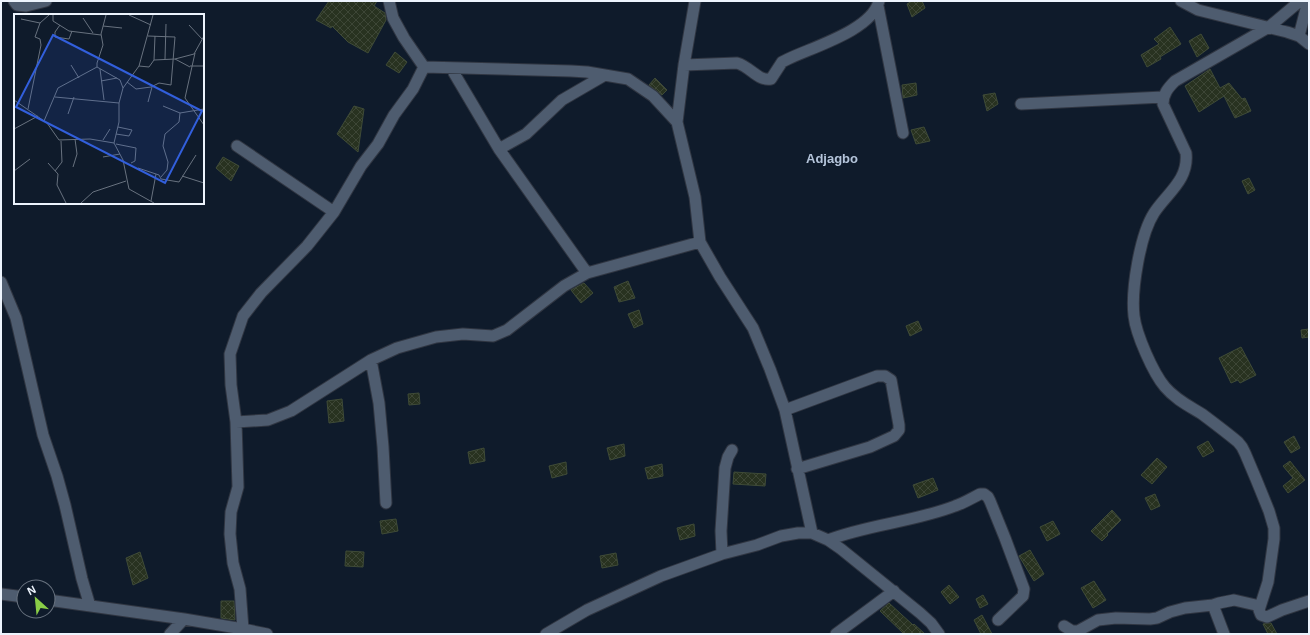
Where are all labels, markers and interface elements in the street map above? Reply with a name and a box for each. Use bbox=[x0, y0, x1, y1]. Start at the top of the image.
inset map bbox=[14, 14, 204, 204]
district label: Adjagbo bbox=[806, 151, 858, 166]
north arrow bbox=[16, 579, 56, 619]
text: N bbox=[25, 583, 38, 597]

